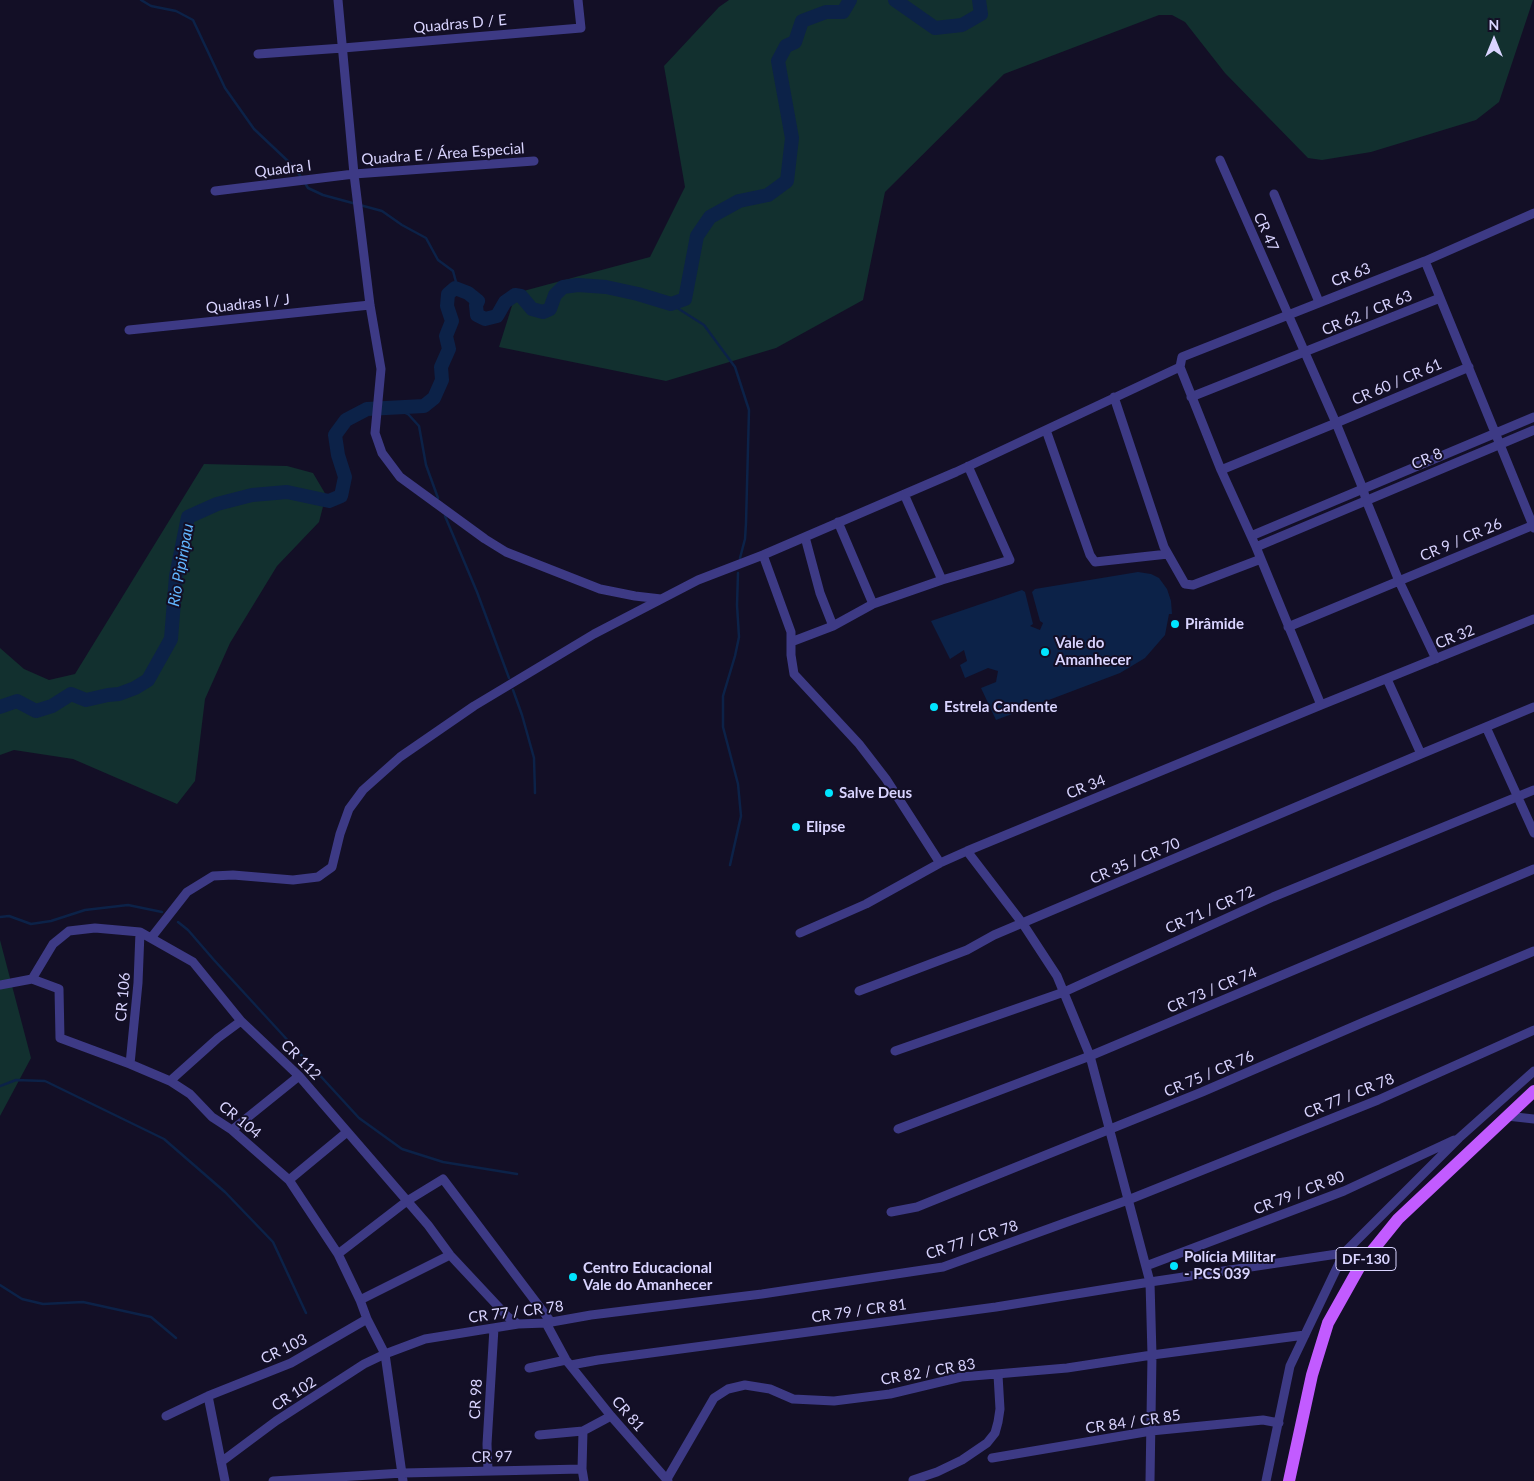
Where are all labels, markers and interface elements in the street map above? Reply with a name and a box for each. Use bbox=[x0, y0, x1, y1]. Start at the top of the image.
street label: Quadras D / E bbox=[413, 11, 507, 37]
north arrow bbox=[1469, 15, 1519, 65]
text: N bbox=[1489, 16, 1499, 33]
street label: Quadra E / Área Especial bbox=[361, 139, 525, 169]
street label: Quadra I bbox=[254, 157, 312, 181]
street label: CR 47 bbox=[1250, 210, 1282, 254]
street label: CR 63 bbox=[1329, 259, 1373, 291]
street label: CR 62 / CR 63 bbox=[1319, 287, 1415, 339]
street label: Quadras I / J bbox=[205, 291, 291, 317]
street label: CR 60 / CR 61 bbox=[1349, 355, 1445, 409]
street label: CR 8 bbox=[1409, 444, 1445, 474]
street label: CR 9 / CR 26 bbox=[1417, 515, 1505, 565]
water label: Rio Pipiripau bbox=[164, 522, 198, 608]
place label: Pirâmide bbox=[1185, 615, 1244, 633]
marker: Pirâmide bbox=[1169, 618, 1181, 630]
street label: CR 32 bbox=[1433, 621, 1477, 653]
place label: Vale do Amanhecer bbox=[1055, 634, 1131, 669]
marker: Vale do Amanhecer bbox=[1039, 646, 1051, 658]
place label: Estrela Candente bbox=[944, 698, 1057, 716]
marker: Estrela Candente bbox=[928, 701, 940, 713]
street label: CR 34 bbox=[1064, 771, 1108, 803]
place label: Salve Deus bbox=[839, 784, 912, 802]
marker: Salve Deus bbox=[823, 787, 835, 799]
place label: Elipse bbox=[806, 818, 845, 836]
marker: Elipse bbox=[790, 821, 802, 833]
street label: CR 35 / CR 70 bbox=[1087, 834, 1183, 888]
street label: CR 71 / CR 72 bbox=[1163, 882, 1257, 938]
street label: CR 73 / CR 74 bbox=[1164, 963, 1260, 1017]
street label: CR 106 bbox=[112, 972, 134, 1022]
street label: CR 112 bbox=[277, 1036, 325, 1084]
street label: CR 75 / CR 76 bbox=[1161, 1047, 1257, 1101]
street label: CR 77 / CR 78 bbox=[1301, 1070, 1397, 1122]
street label: CR 104 bbox=[215, 1097, 265, 1143]
street label: CR 79 / CR 80 bbox=[1251, 1167, 1347, 1219]
street label: CR 77 / CR 78 bbox=[924, 1217, 1020, 1263]
place label: Polícia Militar - PCS 039 bbox=[1184, 1248, 1276, 1283]
road number: DF-130 bbox=[1336, 1248, 1396, 1270]
place label: Centro Educacional Vale do Amanhecer bbox=[583, 1259, 712, 1294]
marker: Polícia Militar - PCS 039 bbox=[1168, 1260, 1180, 1272]
marker: Centro Educacional Vale do Amanhecer bbox=[567, 1271, 579, 1283]
street label: CR 79 / CR 81 bbox=[810, 1295, 908, 1327]
street label: CR 77 / CR 78 bbox=[467, 1297, 565, 1327]
street label: CR 103 bbox=[258, 1330, 310, 1368]
street label: CR 82 / CR 83 bbox=[879, 1355, 977, 1389]
street label: CR 102 bbox=[268, 1373, 320, 1415]
street label: CR 98 bbox=[466, 1378, 486, 1420]
street label: CR 81 bbox=[608, 1393, 648, 1435]
street label: CR 84 / CR 85 bbox=[1084, 1406, 1182, 1438]
street label: CR 97 bbox=[472, 1448, 512, 1466]

